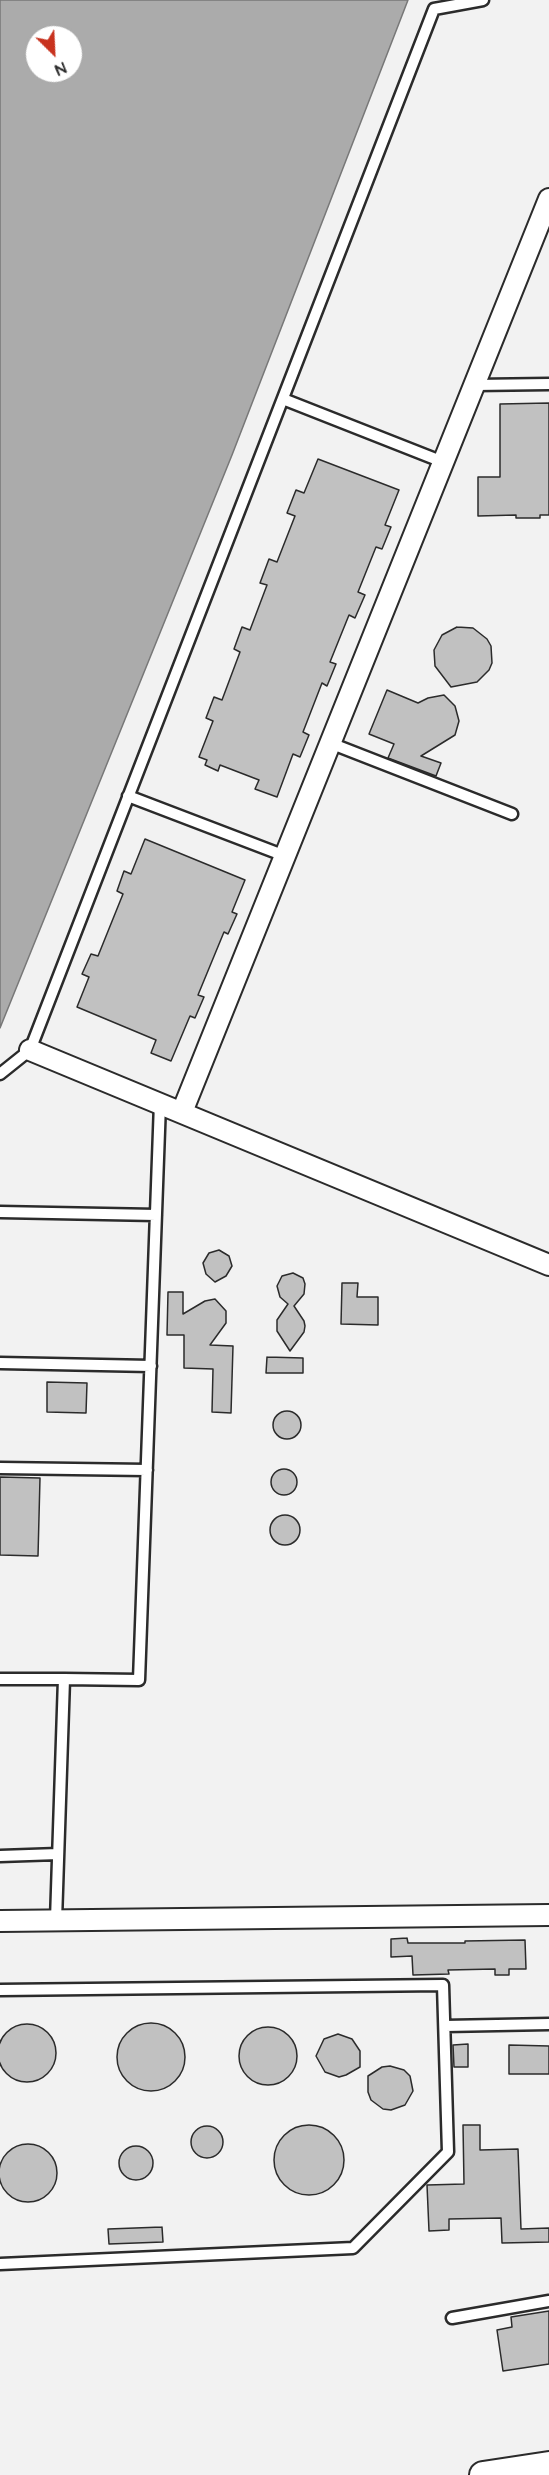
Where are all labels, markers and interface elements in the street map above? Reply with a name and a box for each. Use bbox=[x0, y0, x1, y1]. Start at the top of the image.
north arrow bbox=[24, 24, 84, 84]
text: N bbox=[51, 57, 70, 81]

